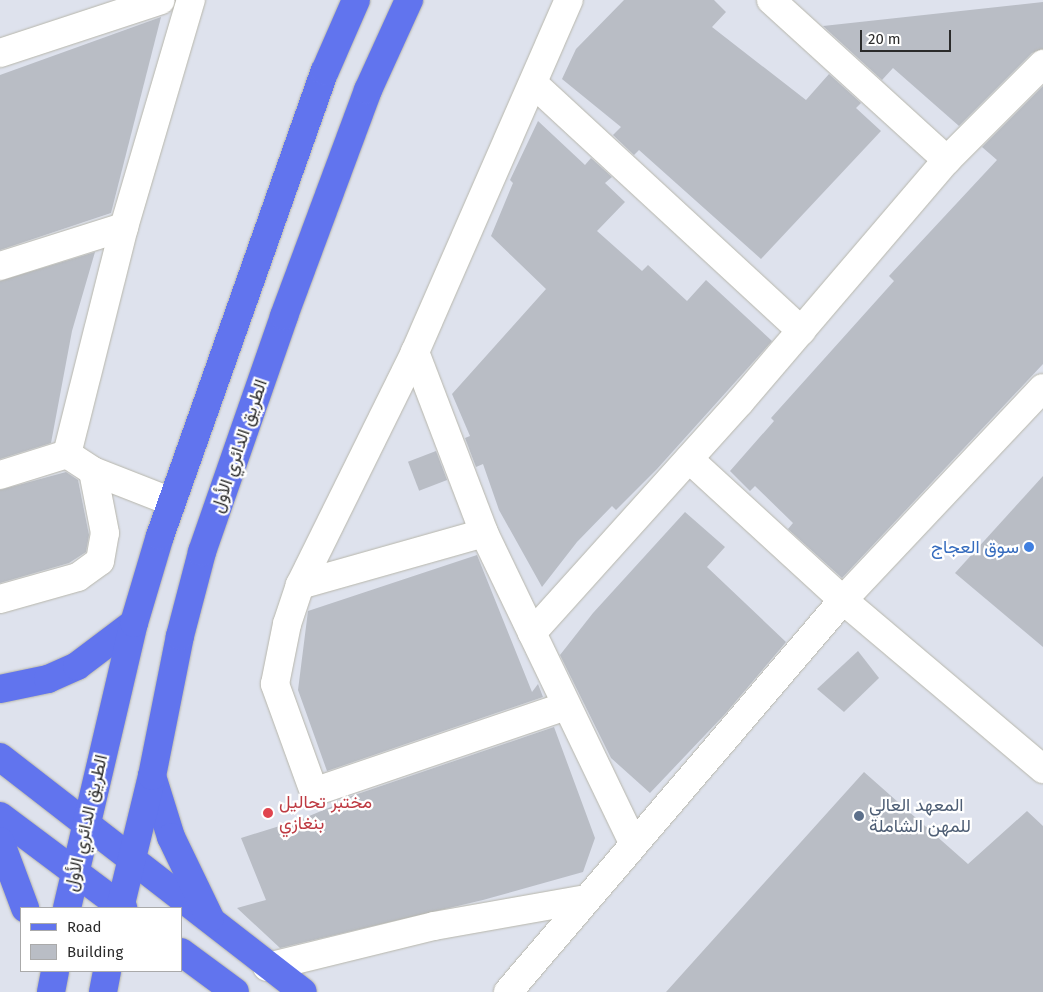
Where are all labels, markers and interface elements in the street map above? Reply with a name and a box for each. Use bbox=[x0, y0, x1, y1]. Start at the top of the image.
scale bar bbox=[863, 20, 954, 52]
text: 20 m bbox=[868, 30, 901, 48]
street label: الطريق الدائري الأول bbox=[206, 376, 272, 516]
place label: سوق العجاج bbox=[931, 536, 1019, 558]
marker: سوق العجاج bbox=[1023, 541, 1035, 553]
street label: الطريق الدائري الأول bbox=[60, 753, 112, 893]
place label: مختبر تحاليل بنغازي bbox=[279, 792, 372, 834]
place label: المعهد العالي للمهن الشاملة bbox=[869, 795, 971, 838]
marker: مختبر تحاليل بنغازي bbox=[261, 806, 275, 820]
marker: المعهد العالي للمهن الشاملة bbox=[853, 810, 865, 822]
legend bbox=[20, 907, 182, 972]
text: Road bbox=[67, 918, 102, 936]
text: Building bbox=[67, 943, 123, 961]

